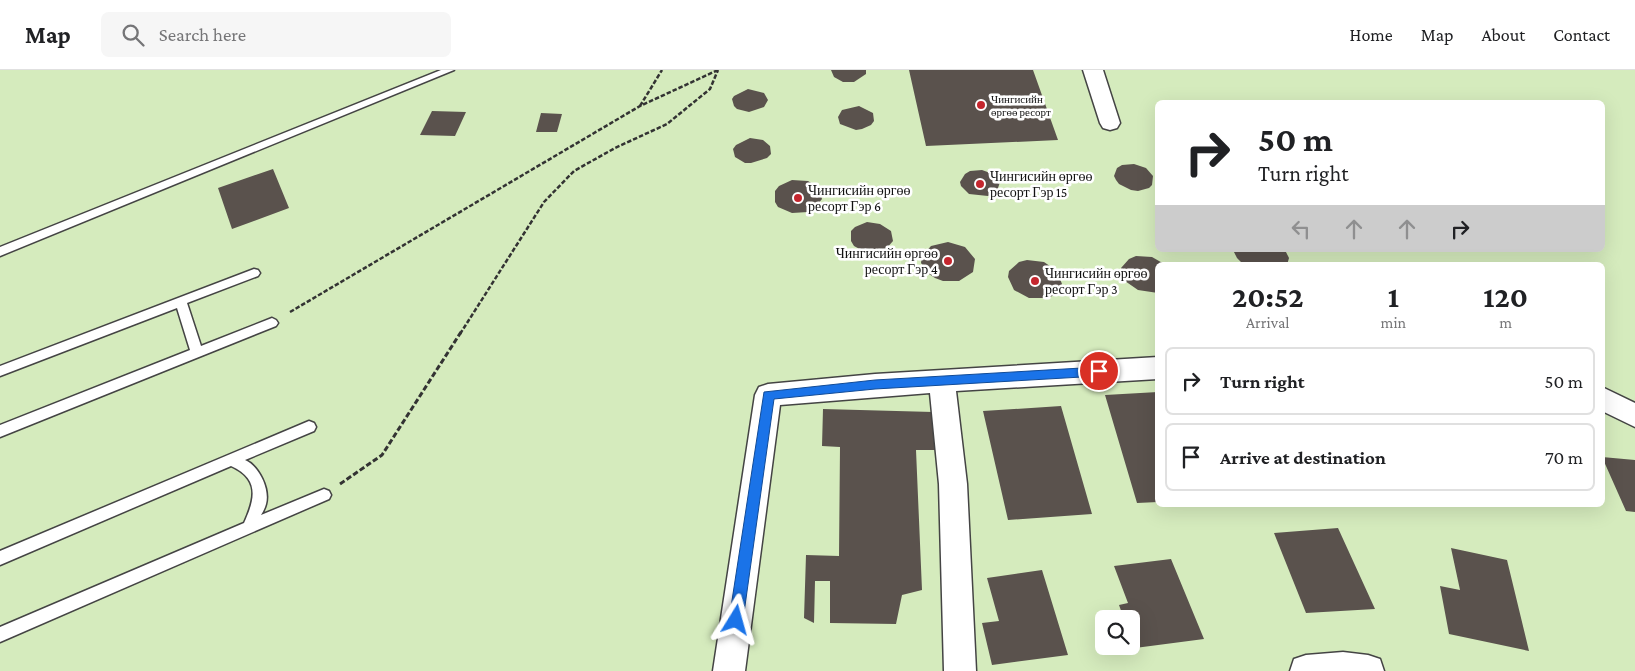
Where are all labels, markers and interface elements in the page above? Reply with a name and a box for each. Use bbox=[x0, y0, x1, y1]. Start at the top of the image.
search box bbox=[101, 12, 451, 57]
text: Map bbox=[25, 21, 71, 48]
icon: search bbox=[119, 21, 147, 49]
text: Search here bbox=[159, 24, 246, 45]
text: Home bbox=[1350, 25, 1393, 45]
text: Map bbox=[1421, 25, 1453, 45]
text: About bbox=[1481, 25, 1525, 45]
text: Contact bbox=[1553, 25, 1610, 45]
place label: Чингисийн өргөө ресорт bbox=[991, 93, 1051, 118]
marker: Чингисийн өргөө ресорт bbox=[975, 99, 987, 111]
icon: right bbox=[1175, 120, 1240, 185]
text: 50 m bbox=[1258, 120, 1333, 159]
text: Turn right bbox=[1258, 161, 1349, 186]
place label: Чингисийн өргөө ресорт Гэр 15 bbox=[990, 168, 1092, 200]
marker: Чингисийн өргөө ресорт Гэр 15 bbox=[974, 178, 986, 190]
place label: Чингисийн өргөө ресорт Гэр 6 bbox=[808, 182, 910, 214]
marker: Чингисийн өргөө ресорт Гэр 6 bbox=[792, 192, 804, 204]
icon: left bbox=[1287, 215, 1315, 243]
icon: ahead bbox=[1340, 215, 1368, 243]
icon: ahead bbox=[1393, 215, 1421, 243]
icon: right bbox=[1446, 215, 1474, 243]
place label: Чингисийн өргөө ресорт Гэр 4 bbox=[836, 245, 938, 277]
marker: Чингисийн өргөө ресорт Гэр 4 bbox=[942, 255, 954, 267]
place label: Чингисийн өргөө ресорт Гэр 3 bbox=[1045, 265, 1147, 297]
marker: Чингисийн өргөө ресорт Гэр 3 bbox=[1029, 275, 1041, 287]
text: 20:52 bbox=[1232, 280, 1303, 313]
text: 1 bbox=[1388, 280, 1399, 313]
text: 120 bbox=[1483, 280, 1528, 313]
text: Arrival bbox=[1246, 314, 1290, 331]
text: min bbox=[1381, 314, 1406, 331]
text: m bbox=[1499, 314, 1512, 331]
pin bbox=[1078, 350, 1120, 392]
icon: arrive bbox=[1085, 357, 1113, 385]
icon: right bbox=[1177, 367, 1205, 395]
text: Turn right bbox=[1220, 371, 1305, 392]
text: 50 m bbox=[1544, 371, 1583, 392]
icon: arrive bbox=[1177, 443, 1205, 471]
text: Arrive at destination bbox=[1220, 447, 1386, 468]
text: 70 m bbox=[1545, 447, 1583, 468]
position arrow bbox=[709, 593, 761, 645]
map controls bbox=[1095, 610, 1140, 655]
button: search bbox=[1095, 610, 1140, 655]

